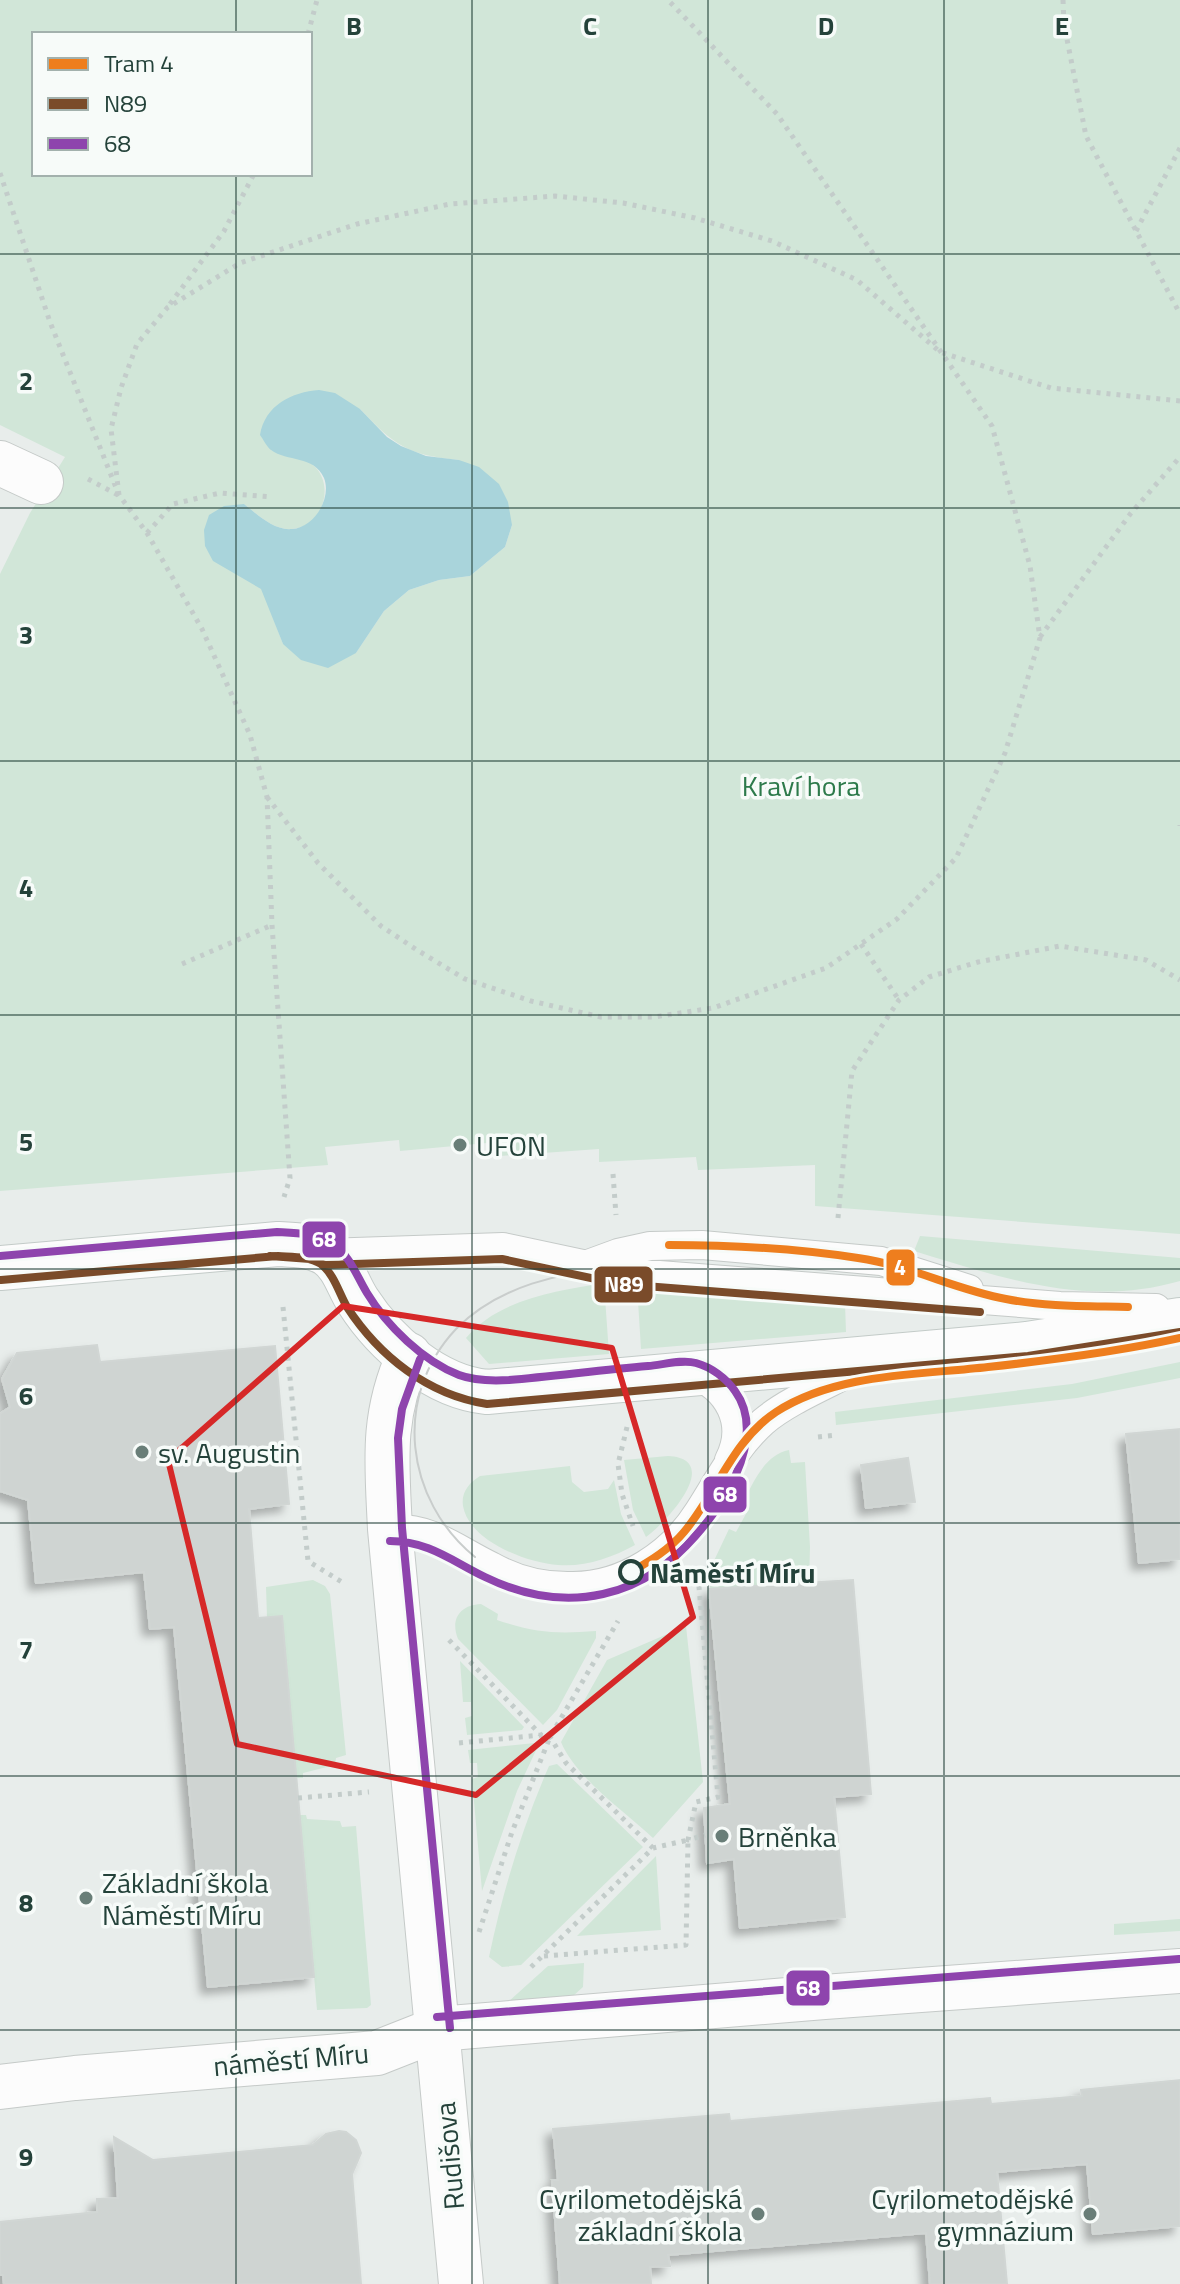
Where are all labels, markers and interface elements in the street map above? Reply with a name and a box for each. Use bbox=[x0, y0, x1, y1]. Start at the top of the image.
text: B bbox=[346, 6, 362, 45]
text: C bbox=[583, 6, 597, 45]
text: D bbox=[818, 6, 834, 45]
text: E bbox=[1055, 6, 1069, 45]
legend bbox=[32, 32, 312, 176]
text: Tram 4 bbox=[104, 45, 174, 81]
text: N89 bbox=[104, 85, 147, 121]
text: 68 bbox=[104, 125, 131, 161]
text: 2 bbox=[19, 361, 33, 400]
text: 3 bbox=[19, 615, 33, 654]
park label: Kraví hora bbox=[742, 764, 860, 807]
text: 4 bbox=[19, 868, 33, 907]
text: 5 bbox=[19, 1122, 33, 1161]
place label: UFON bbox=[476, 1124, 546, 1167]
marker: UFON bbox=[451, 1136, 469, 1154]
line badge: 68 bbox=[301, 1220, 347, 1259]
text: 68 bbox=[312, 1222, 336, 1256]
line badge: 4 bbox=[885, 1248, 916, 1287]
text: 4 bbox=[894, 1250, 906, 1284]
line badge: N89 bbox=[593, 1265, 654, 1304]
text: N89 bbox=[604, 1267, 644, 1301]
text: 6 bbox=[19, 1376, 33, 1415]
place label: sv. Augustin bbox=[158, 1431, 300, 1474]
marker: sv. Augustin bbox=[133, 1443, 151, 1461]
line badge: 68 bbox=[702, 1475, 748, 1514]
text: 68 bbox=[713, 1477, 737, 1511]
place label: Náměstí Míru bbox=[650, 1551, 815, 1594]
marker: Náměstí Míru bbox=[619, 1560, 643, 1584]
text: 7 bbox=[19, 1630, 33, 1669]
place label: Brněnka bbox=[738, 1815, 837, 1858]
marker: Brněnka bbox=[713, 1827, 731, 1845]
place label: Základní škola Náměstí Míru bbox=[102, 1861, 268, 1936]
text: 8 bbox=[19, 1883, 33, 1922]
marker: Základní škola Náměstí Míru bbox=[77, 1889, 95, 1907]
line badge: 68 bbox=[785, 1969, 831, 2007]
text: 68 bbox=[796, 1971, 820, 2005]
street label: náměstí Míru bbox=[211, 2031, 371, 2087]
street label: Rudišova bbox=[423, 2100, 475, 2212]
text: 9 bbox=[19, 2137, 33, 2176]
place label: Cyrilometodějská základní škola bbox=[539, 2177, 742, 2252]
place label: Cyrilometodějské gymnázium bbox=[871, 2177, 1074, 2252]
marker: Cyrilometodějská základní škola bbox=[749, 2205, 767, 2223]
marker: Cyrilometodějské gymnázium bbox=[1081, 2205, 1099, 2223]

